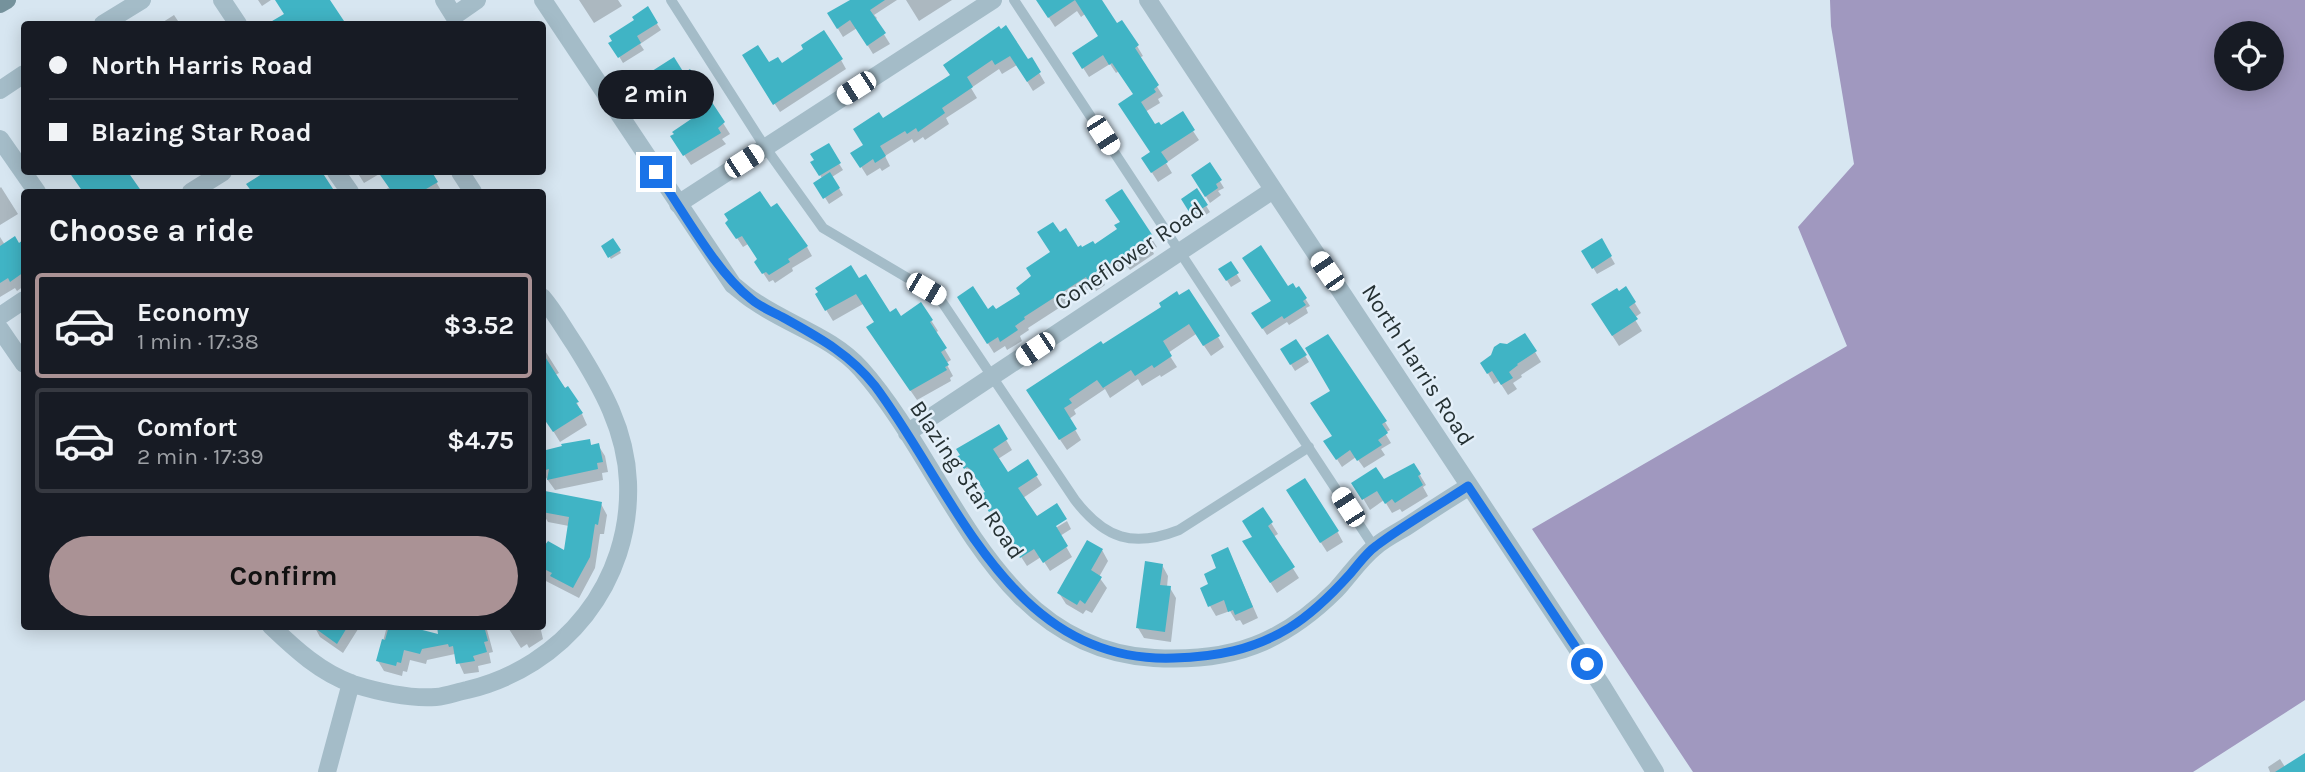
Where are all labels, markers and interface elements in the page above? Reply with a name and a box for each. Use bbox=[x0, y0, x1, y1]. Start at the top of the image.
map controls bbox=[2214, 21, 2284, 91]
button: locate bbox=[2214, 21, 2284, 91]
text: North Harris Road bbox=[91, 50, 313, 81]
car bbox=[833, 68, 880, 108]
callout: 2 min bbox=[598, 71, 714, 120]
text: 2 min bbox=[624, 81, 688, 108]
car bbox=[1083, 112, 1124, 158]
text: Blazing Star Road bbox=[91, 117, 312, 148]
car bbox=[721, 141, 768, 181]
route end bbox=[640, 156, 672, 188]
street label: Coneflower Road bbox=[1049, 196, 1209, 316]
text: Choose a ride bbox=[49, 212, 254, 249]
car bbox=[1307, 248, 1348, 294]
car bbox=[903, 269, 950, 309]
street label: North Harris Road bbox=[1356, 279, 1480, 451]
icon: car bbox=[53, 294, 116, 357]
text: Economy bbox=[137, 297, 249, 328]
text: $3.52 bbox=[443, 310, 514, 341]
text: 1 min · 17:38 bbox=[137, 328, 259, 355]
car bbox=[1012, 329, 1059, 369]
street label: Blazing Star Road bbox=[904, 396, 1030, 564]
icon: car bbox=[53, 409, 116, 472]
text: Comfort bbox=[137, 412, 238, 443]
text: $4.75 bbox=[447, 425, 514, 456]
text: 2 min · 17:39 bbox=[137, 443, 264, 470]
car bbox=[1328, 484, 1369, 530]
button: Confirm bbox=[49, 536, 518, 616]
route start bbox=[1571, 648, 1603, 680]

